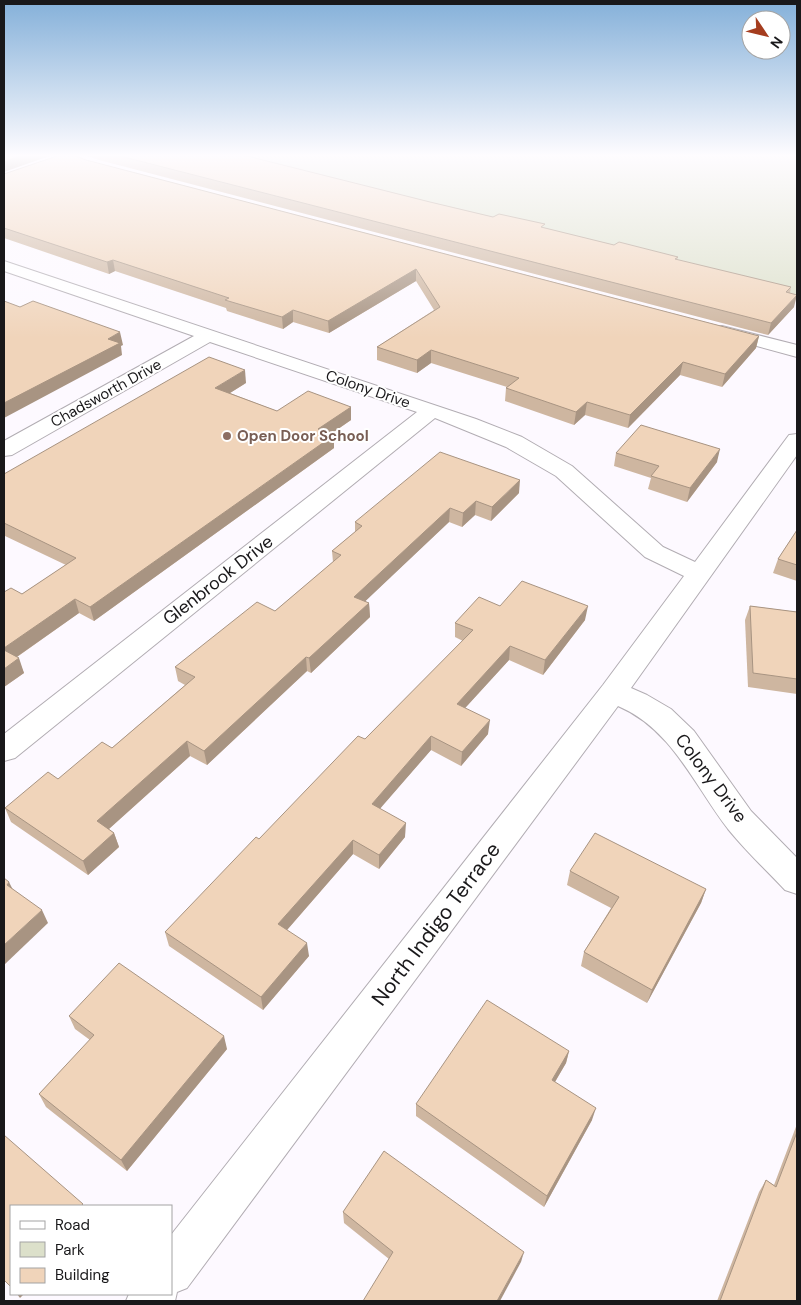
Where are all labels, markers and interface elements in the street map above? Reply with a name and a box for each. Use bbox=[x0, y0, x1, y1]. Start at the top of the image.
north arrow bbox=[741, 10, 791, 60]
text: N bbox=[766, 33, 787, 52]
street label: Chadsworth Drive bbox=[47, 354, 165, 432]
street label: Colony Drive bbox=[323, 365, 413, 413]
place label: Open Door School bbox=[237, 426, 369, 446]
marker: Open Door School bbox=[221, 430, 233, 442]
street label: Glenbrook Drive bbox=[158, 529, 278, 631]
street label: Colony Drive bbox=[670, 729, 752, 827]
street label: North Indigo Terrace bbox=[365, 837, 507, 1011]
legend bbox=[10, 1205, 172, 1295]
text: Road bbox=[55, 1215, 90, 1235]
text: Park bbox=[55, 1240, 85, 1260]
text: Building bbox=[55, 1265, 110, 1285]

